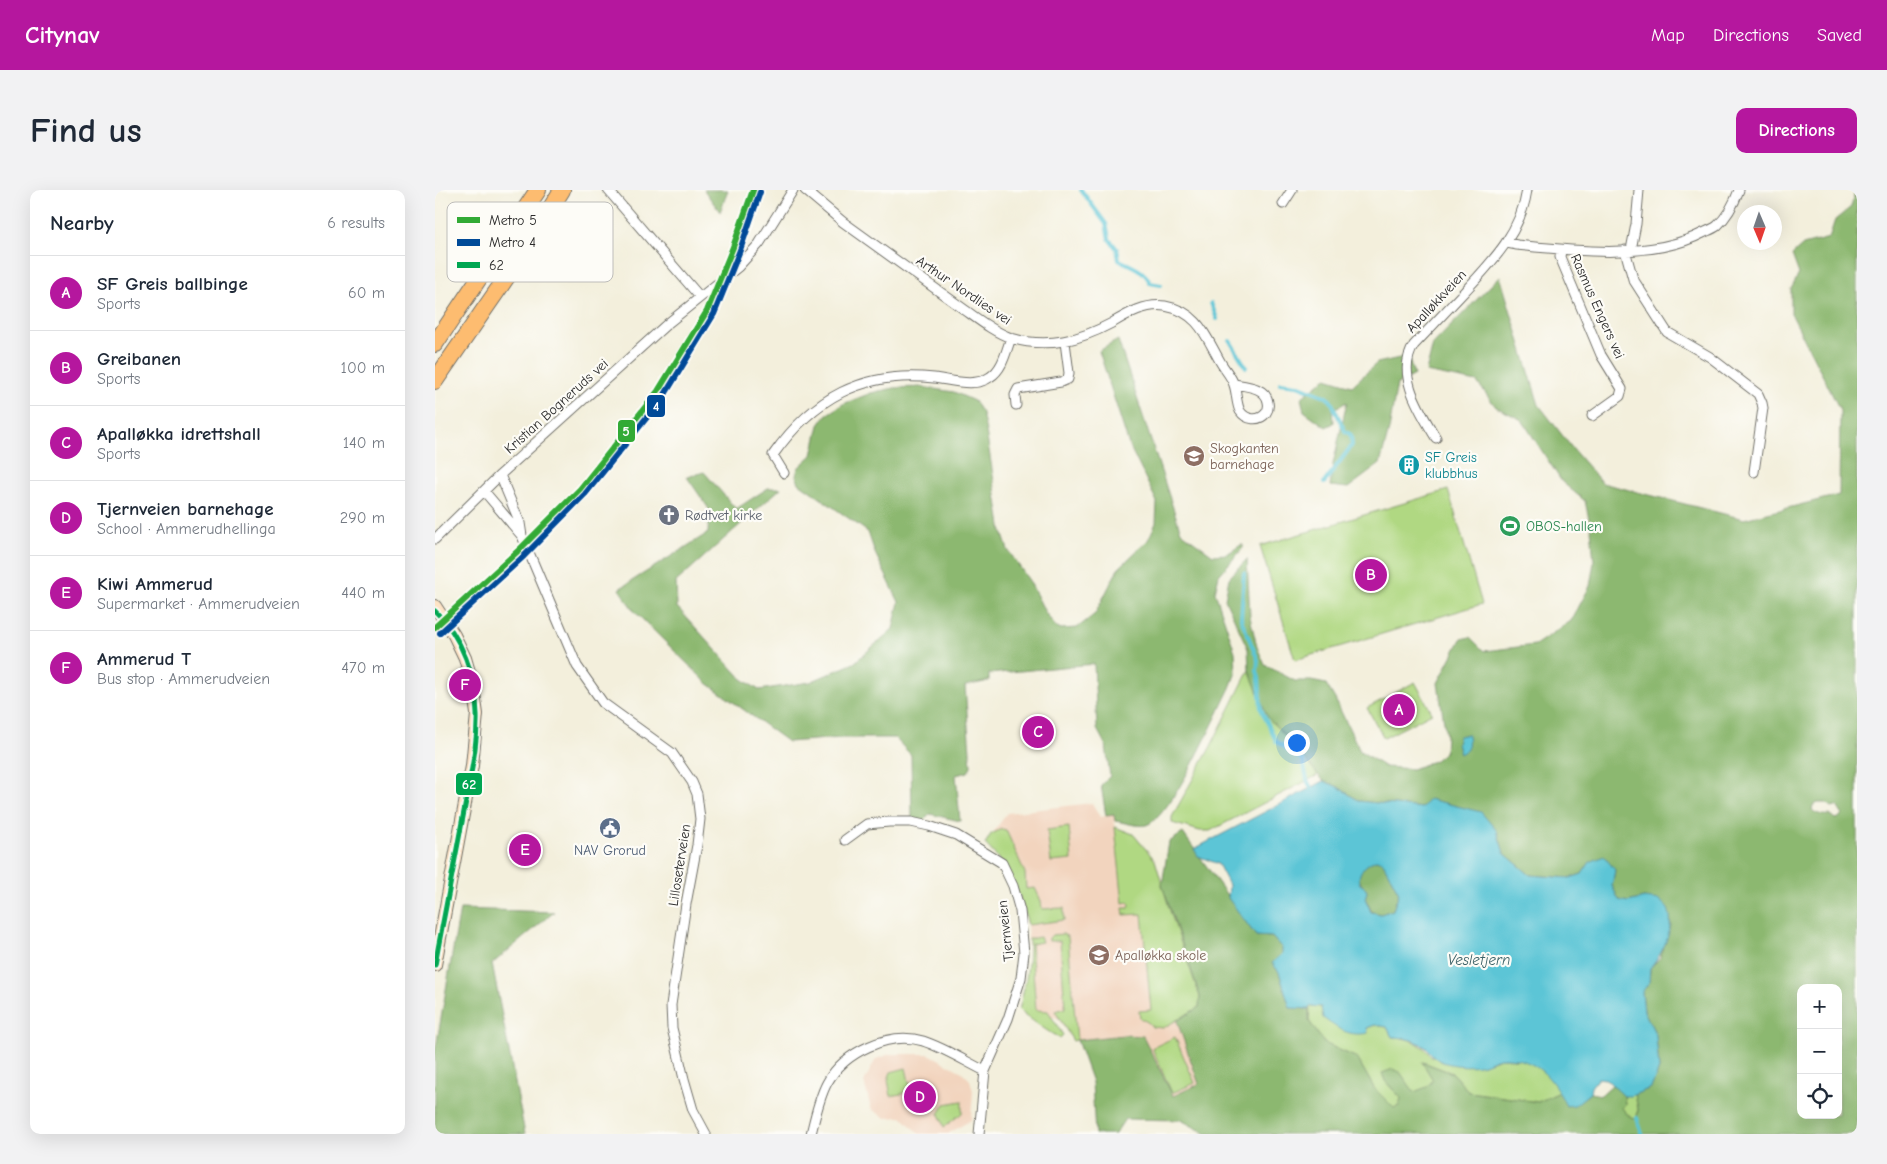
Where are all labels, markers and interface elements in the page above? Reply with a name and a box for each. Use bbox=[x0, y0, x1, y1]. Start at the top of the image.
text: Citynav bbox=[25, 21, 100, 49]
text: Map bbox=[1651, 25, 1685, 46]
text: Directions bbox=[1713, 25, 1789, 46]
text: Saved bbox=[1817, 25, 1862, 46]
button: Directions bbox=[1736, 108, 1857, 153]
text: Find us bbox=[30, 110, 142, 151]
legend bbox=[447, 202, 613, 282]
north arrow bbox=[1737, 205, 1782, 250]
text: Nearby bbox=[50, 211, 114, 235]
text: Metro 5 bbox=[489, 212, 537, 229]
text: 6 results bbox=[327, 214, 385, 232]
text: Metro 4 bbox=[489, 234, 536, 251]
street label: Rasmus Engers vei bbox=[1567, 251, 1628, 361]
street label: Arthur Nordlies vei bbox=[913, 252, 1015, 329]
text: 62 bbox=[489, 257, 504, 274]
street label: Apalløkkveien bbox=[1403, 266, 1470, 337]
text: SF Greis ballbinge bbox=[97, 273, 248, 295]
text: A bbox=[62, 284, 70, 302]
text: 60 m bbox=[348, 284, 385, 302]
text: Sports bbox=[97, 295, 140, 313]
text: Greibanen bbox=[97, 348, 181, 370]
street label: Kristian Bogneruds vei bbox=[501, 355, 612, 457]
text: B bbox=[61, 359, 71, 377]
text: 100 m bbox=[341, 359, 385, 377]
text: Sports bbox=[97, 370, 140, 388]
line badge: 4 bbox=[646, 394, 666, 418]
text: 4 bbox=[653, 398, 660, 415]
line badge: 5 bbox=[617, 419, 636, 443]
text: Apalløkka idrettshall bbox=[97, 423, 261, 445]
text: 5 bbox=[622, 423, 630, 440]
text: C bbox=[61, 434, 71, 452]
text: 140 m bbox=[343, 434, 385, 452]
place label: Skogkanten barnehage bbox=[1210, 440, 1279, 473]
school or university icon: Skogkanten barnehage bbox=[1182, 444, 1206, 468]
text: Sports bbox=[97, 445, 140, 463]
place label: SF Greis klubbhus bbox=[1425, 449, 1478, 482]
building icon: SF Greis klubbhus bbox=[1397, 453, 1421, 477]
text: Tjernveien barnehage bbox=[97, 498, 274, 520]
church icon: Rødtvet kirke bbox=[657, 503, 681, 527]
place label: Rødtvet kirke bbox=[685, 507, 762, 524]
text: D bbox=[61, 509, 71, 527]
text: 290 m bbox=[340, 509, 385, 527]
sports icon: OBOS-hallen bbox=[1498, 514, 1522, 538]
place label: OBOS-hallen bbox=[1526, 518, 1602, 535]
text: School · Ammerudhellinga bbox=[97, 520, 276, 538]
pin: B bbox=[1355, 556, 1387, 594]
text: Kiwi Ammerud bbox=[97, 573, 213, 595]
text: E bbox=[61, 584, 71, 602]
text: 440 m bbox=[341, 584, 385, 602]
text: Supermarket · Ammerudveien bbox=[97, 595, 300, 613]
text: Ammerud T bbox=[97, 648, 191, 670]
text: F bbox=[61, 659, 71, 677]
text: 470 m bbox=[341, 659, 385, 677]
pin: F bbox=[449, 666, 481, 704]
text: Bus stop · Ammerudveien bbox=[97, 670, 270, 688]
pin: A bbox=[1383, 691, 1415, 729]
pin: C bbox=[1022, 713, 1054, 751]
your location bbox=[1284, 730, 1310, 756]
line badge: 62 bbox=[455, 772, 483, 796]
text: 62 bbox=[462, 776, 476, 793]
public building icon: NAV Grorud bbox=[598, 816, 622, 840]
street label: Lilloseterveien bbox=[665, 823, 694, 907]
pin: E bbox=[509, 831, 541, 869]
place label: NAV Grorud bbox=[574, 842, 646, 859]
street label: Tjernveien bbox=[994, 900, 1017, 962]
school or university icon: Apalløkka skole bbox=[1087, 943, 1111, 967]
place label: Apalløkka skole bbox=[1115, 947, 1206, 964]
water label: Vesletjern bbox=[1448, 951, 1510, 969]
map controls bbox=[1797, 984, 1842, 1119]
button: + bbox=[1797, 984, 1842, 1029]
button: − bbox=[1797, 1029, 1842, 1074]
button: locate bbox=[1797, 1074, 1842, 1119]
pin: D bbox=[904, 1078, 936, 1116]

